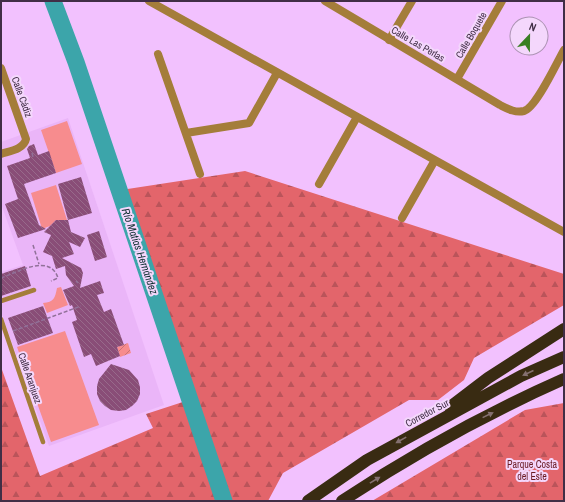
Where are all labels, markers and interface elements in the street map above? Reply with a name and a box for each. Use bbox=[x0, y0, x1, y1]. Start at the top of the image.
street label: Calle Boquete bbox=[452, 9, 490, 61]
north arrow bbox=[509, 16, 549, 56]
text: N bbox=[527, 19, 538, 34]
street label: Calle Las Perlas bbox=[389, 23, 447, 65]
street label: Calle Cádiz bbox=[9, 75, 35, 119]
water label: Río Matías Hernández bbox=[119, 206, 161, 296]
street label: Calle Aranjuez bbox=[15, 351, 45, 405]
one-way arrow bbox=[522, 370, 534, 376]
street label: Corredor Sur bbox=[403, 396, 451, 430]
one-way arrow bbox=[482, 412, 494, 419]
one-way arrow bbox=[396, 437, 407, 444]
park label: Parque Costa del Este bbox=[507, 458, 558, 483]
one-way arrow bbox=[369, 476, 381, 483]

